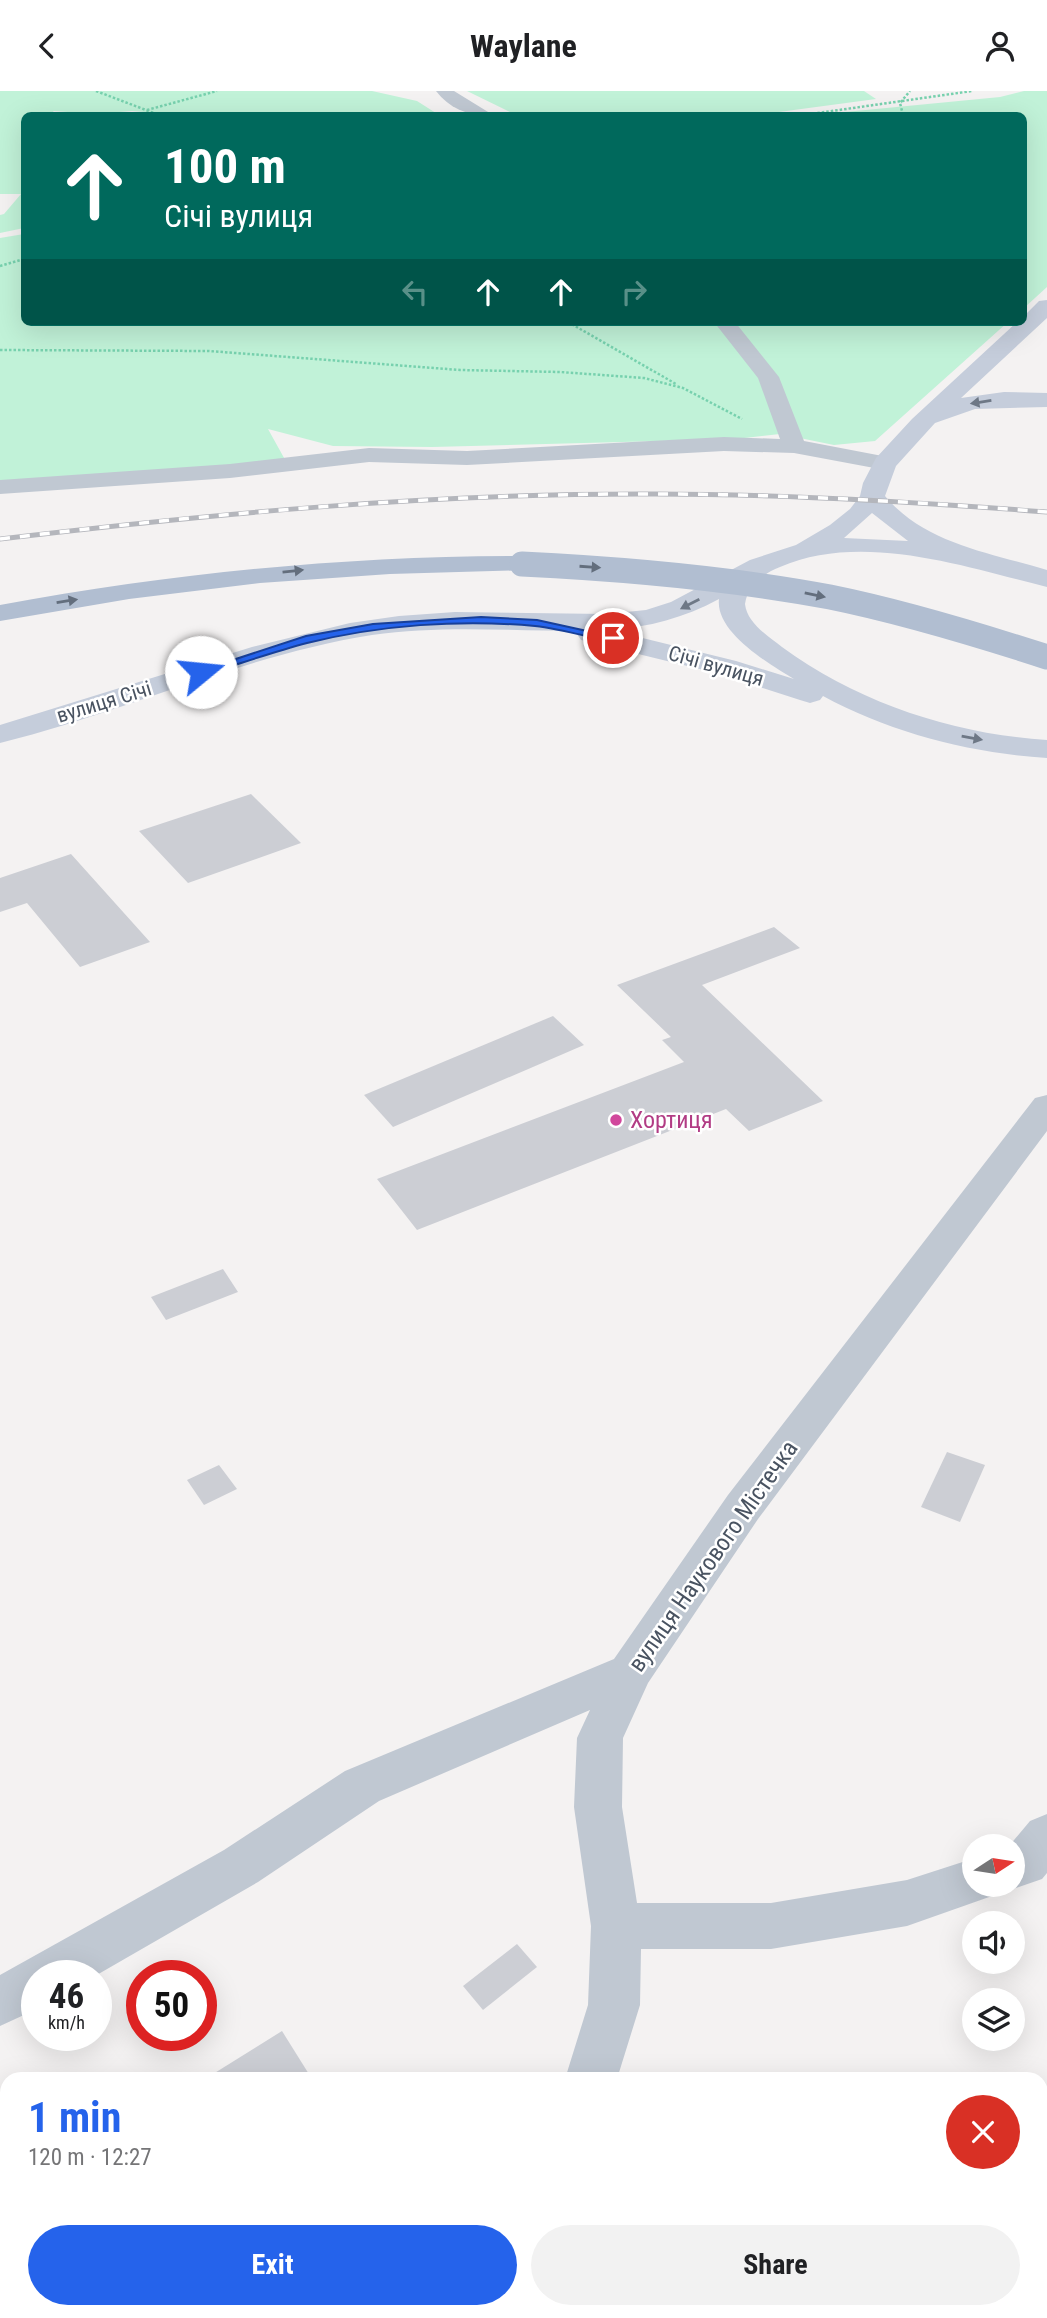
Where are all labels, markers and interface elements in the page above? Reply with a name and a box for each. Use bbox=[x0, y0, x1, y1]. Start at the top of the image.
icon: back bbox=[28, 27, 66, 65]
text: Waylane bbox=[470, 27, 577, 65]
icon: person bbox=[981, 27, 1019, 65]
text: 100 m bbox=[164, 138, 286, 195]
icon: ahead bbox=[49, 140, 140, 231]
text: Січі вулиця bbox=[164, 197, 313, 235]
icon: left bbox=[396, 273, 434, 311]
icon: ahead bbox=[469, 273, 507, 311]
icon: ahead bbox=[542, 273, 580, 311]
icon: right bbox=[615, 273, 653, 311]
one-way arrow bbox=[970, 397, 992, 408]
one-way arrow bbox=[579, 562, 601, 573]
one-way arrow bbox=[282, 566, 304, 577]
one-way arrow bbox=[804, 589, 826, 600]
one-way arrow bbox=[56, 595, 78, 606]
one-way arrow bbox=[680, 598, 700, 609]
pin bbox=[583, 608, 643, 668]
icon: arrive bbox=[594, 619, 632, 657]
position arrow bbox=[164, 635, 238, 709]
street label: Січі вулиця bbox=[666, 641, 766, 691]
street label: вулиця Січі bbox=[54, 676, 154, 728]
one-way arrow bbox=[961, 733, 983, 744]
place label: Хортиця bbox=[630, 1106, 713, 1134]
marker: Хортиця bbox=[608, 1112, 624, 1128]
street label: вулиця Наукового Містечка bbox=[623, 1435, 803, 1677]
north arrow bbox=[962, 1834, 1026, 1897]
map controls bbox=[962, 1834, 1025, 2051]
button: sound bbox=[962, 1911, 1025, 1974]
speed limit sign: 50 bbox=[126, 1960, 217, 2051]
text: 46 bbox=[49, 1976, 84, 2017]
button: layers bbox=[962, 1988, 1025, 2051]
text: km/h bbox=[48, 2012, 85, 2033]
text: 1 min bbox=[28, 2093, 121, 2142]
button: close bbox=[946, 2095, 1020, 2169]
text: 120 m · 12:27 bbox=[28, 2144, 152, 2171]
button: Exit bbox=[28, 2225, 517, 2305]
button: Share bbox=[531, 2225, 1020, 2305]

